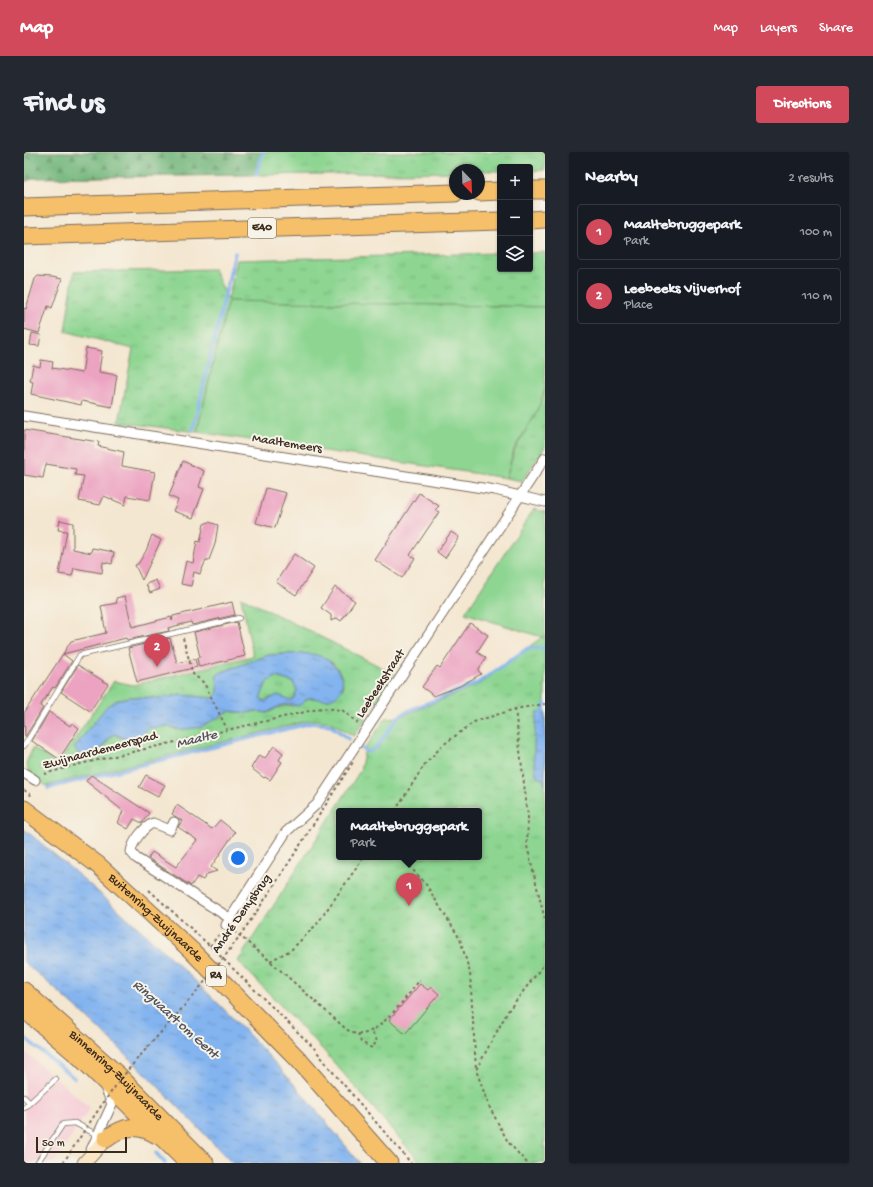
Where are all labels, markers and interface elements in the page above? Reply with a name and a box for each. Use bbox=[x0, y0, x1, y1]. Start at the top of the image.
text: Map bbox=[20, 17, 53, 40]
text: Map bbox=[714, 20, 738, 37]
text: Layers bbox=[760, 20, 797, 37]
text: Share bbox=[819, 20, 853, 37]
button: Directions bbox=[756, 86, 849, 123]
text: Find us bbox=[24, 88, 104, 121]
north arrow bbox=[449, 164, 485, 200]
map controls bbox=[497, 164, 533, 272]
button: + bbox=[497, 164, 533, 200]
text: Nearby bbox=[585, 168, 638, 188]
text: 2 results bbox=[788, 171, 833, 186]
button: − bbox=[497, 200, 533, 236]
text: Maaltebruggepark bbox=[624, 216, 741, 234]
road number: E40 bbox=[248, 218, 276, 238]
text: 1 bbox=[596, 225, 602, 240]
text: 100 m bbox=[800, 225, 832, 240]
text: Park bbox=[624, 234, 649, 249]
button: layers bbox=[497, 236, 533, 272]
text: Leebeeks Vijverhof bbox=[624, 280, 740, 298]
text: 2 bbox=[596, 289, 602, 304]
text: 110 m bbox=[802, 289, 832, 304]
text: Place bbox=[624, 298, 652, 313]
street label: Maaltemeers bbox=[251, 431, 324, 457]
pin: 2 bbox=[144, 634, 170, 667]
street label: Leebeekstraat bbox=[353, 646, 410, 721]
water label: Maalte bbox=[175, 727, 220, 753]
street label: Zwijnaardemeerspad bbox=[41, 728, 160, 774]
popup bbox=[336, 808, 482, 860]
text: Maaltebruggepark bbox=[350, 818, 468, 836]
text: Park bbox=[350, 836, 375, 851]
your location bbox=[228, 848, 248, 868]
street label: Buitenring-Zwijnaarde bbox=[104, 870, 206, 965]
street label: André Denysbrug bbox=[209, 871, 275, 957]
pin: 1 bbox=[396, 873, 422, 906]
road number: R4 bbox=[206, 966, 226, 986]
water label: Ringvaart om Gent bbox=[129, 977, 223, 1065]
street label: Binnenring-Zwijnaarde bbox=[65, 1027, 167, 1124]
scale bar bbox=[36, 1135, 127, 1154]
text: 50 m bbox=[42, 1138, 64, 1150]

